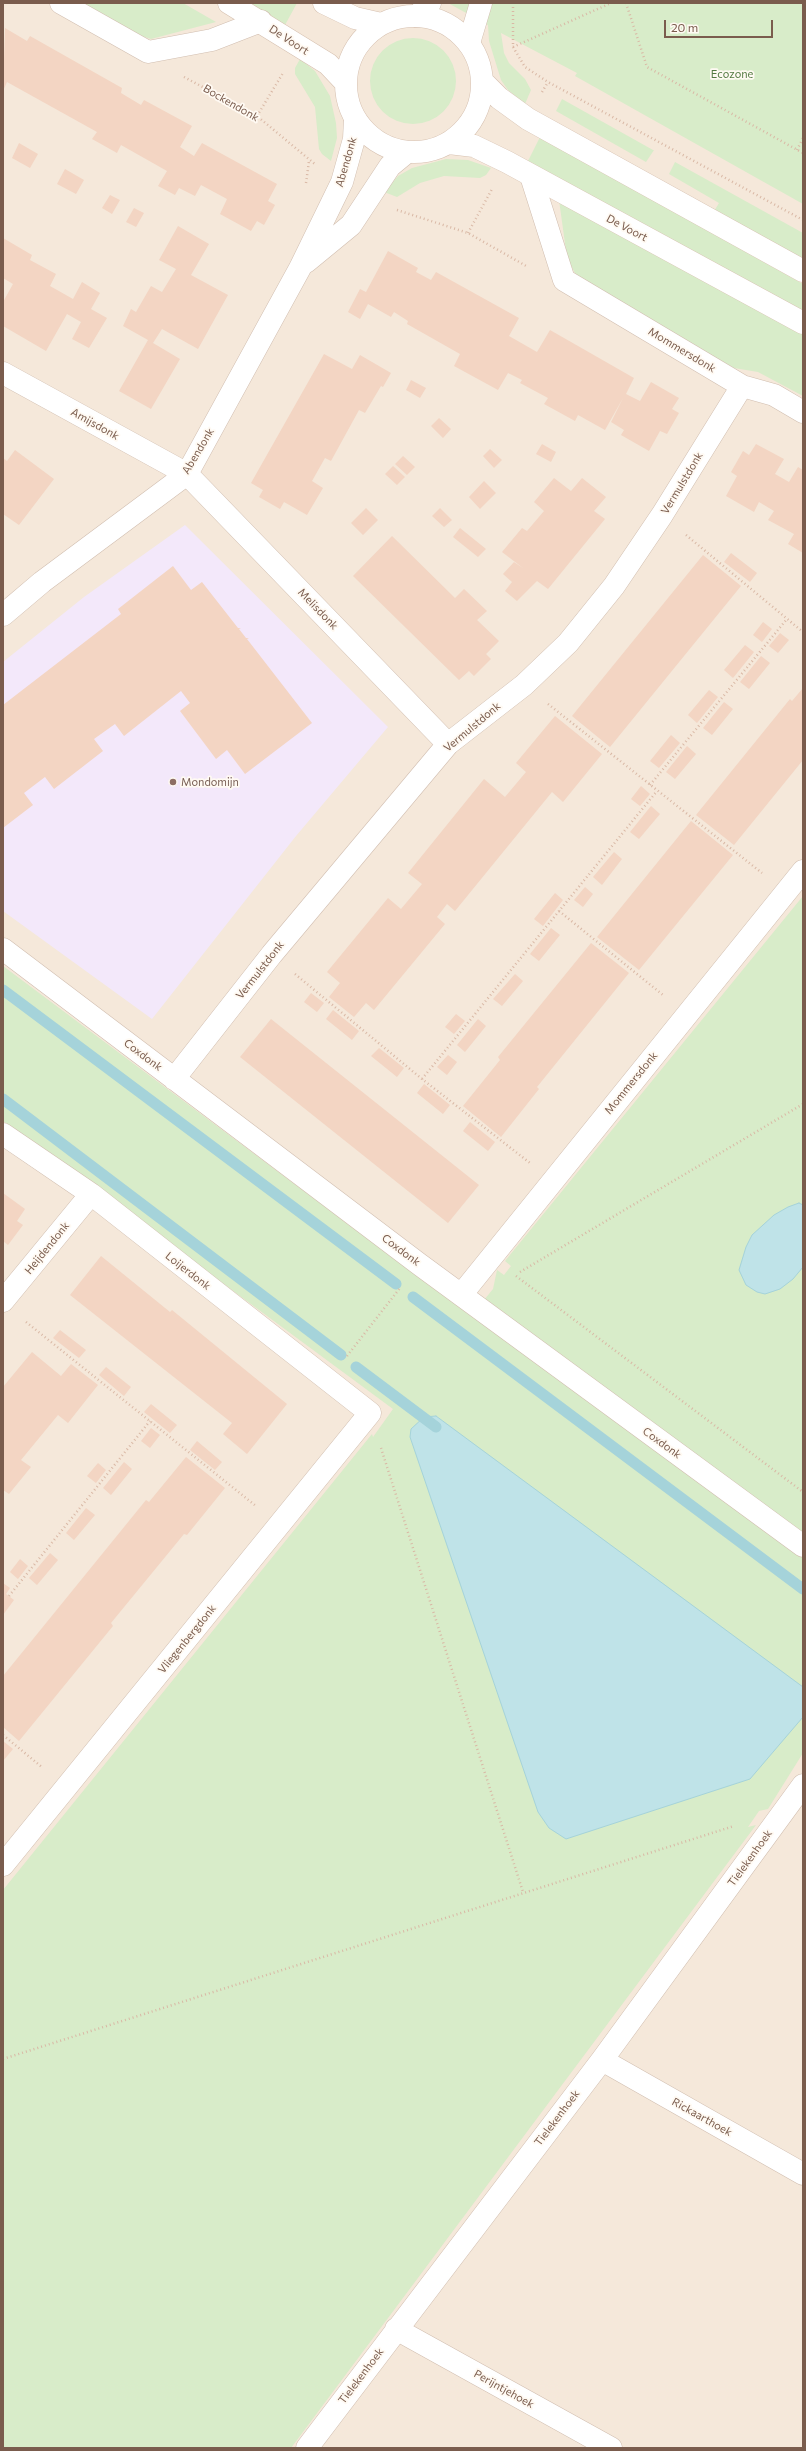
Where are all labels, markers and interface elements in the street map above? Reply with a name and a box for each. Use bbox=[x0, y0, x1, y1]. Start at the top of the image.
scale bar bbox=[666, 12, 775, 38]
text: 20 m bbox=[671, 20, 698, 34]
street label: De Voort bbox=[267, 22, 311, 58]
park label: Ecozone bbox=[711, 67, 753, 81]
street label: Bockendonk bbox=[201, 82, 261, 124]
street label: Abendonk bbox=[333, 135, 359, 189]
street label: De Voort bbox=[604, 212, 650, 244]
street label: Mommersdonk bbox=[646, 325, 718, 375]
street label: Amijsdonk bbox=[69, 405, 121, 443]
street label: Abendonk bbox=[179, 426, 217, 476]
street label: Vermulstdonk bbox=[658, 450, 706, 516]
street label: Melisdonk bbox=[295, 586, 341, 632]
street label: Vermulstdonk bbox=[441, 699, 503, 755]
place label: Mondomijn bbox=[181, 775, 239, 789]
marker: Mondomijn bbox=[168, 777, 178, 787]
street label: Vermulstdonk bbox=[233, 938, 287, 1002]
street label: Coxdonk bbox=[121, 1036, 165, 1074]
street label: Mommersdonk bbox=[602, 1049, 660, 1117]
street label: Heijdendonk bbox=[22, 1219, 72, 1277]
street label: Coxdonk bbox=[379, 1231, 423, 1269]
street label: Loijerdonk bbox=[163, 1249, 213, 1293]
street label: Coxdonk bbox=[640, 1425, 684, 1461]
street label: Vliegenbergdonk bbox=[155, 1602, 219, 1676]
street label: Tielekenhoek bbox=[725, 1827, 775, 1889]
street label: Tielekenhoek bbox=[532, 2087, 582, 2149]
street label: Rickaarthoek bbox=[670, 2095, 734, 2139]
street label: Tielekenhoek bbox=[336, 2345, 386, 2407]
street label: Perijntjehoek bbox=[472, 2367, 536, 2411]

